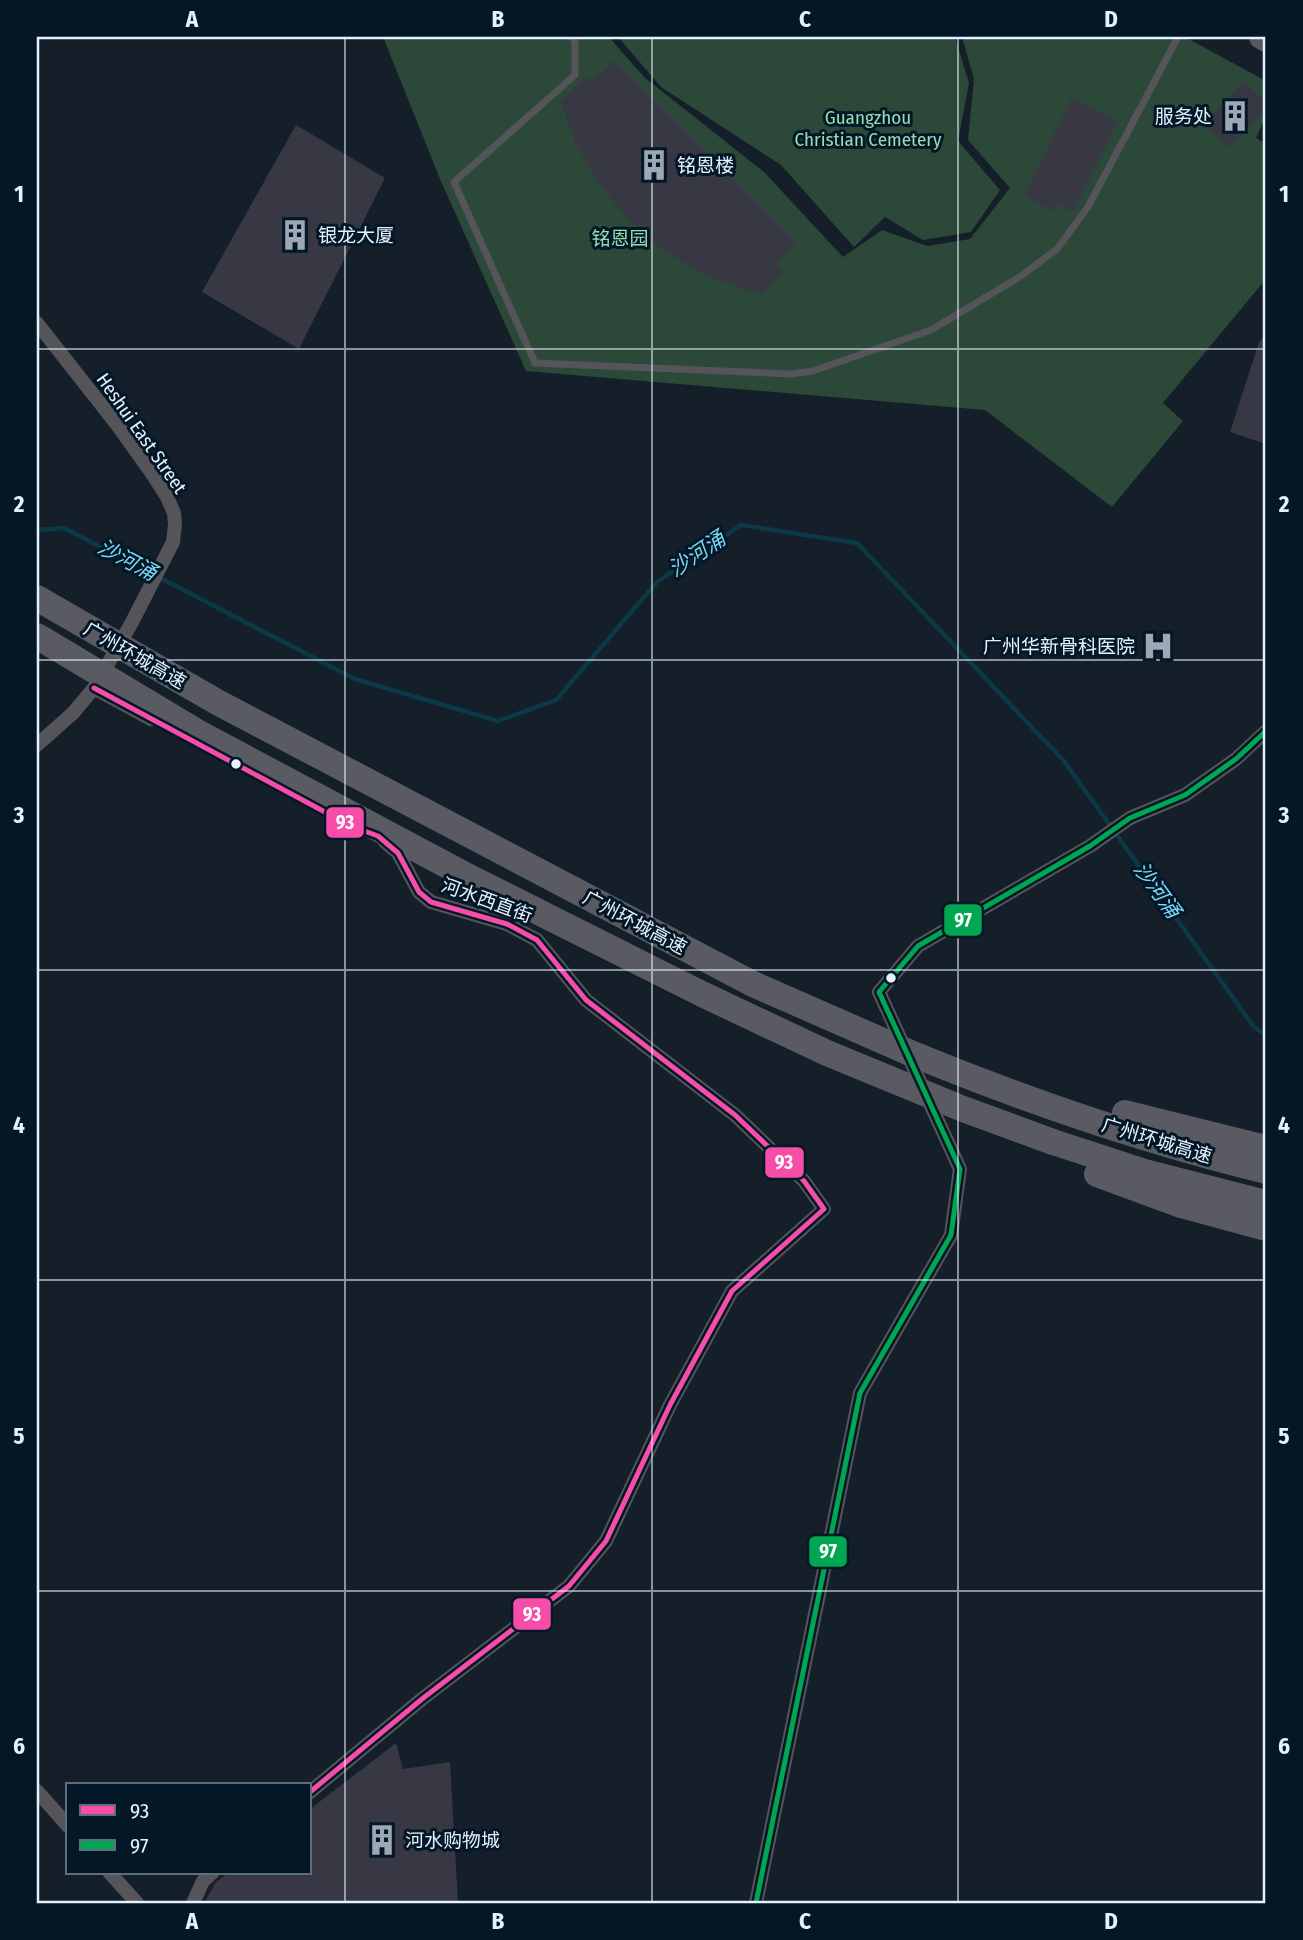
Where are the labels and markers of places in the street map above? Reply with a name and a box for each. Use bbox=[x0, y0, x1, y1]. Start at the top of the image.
building icon: 服务处 bbox=[1218, 99, 1252, 133]
place label: 服务处 bbox=[1155, 105, 1212, 128]
building icon: 铭恩楼 bbox=[637, 148, 671, 182]
place label: 铭恩楼 bbox=[677, 154, 734, 177]
building icon: 银龙大厦 bbox=[278, 218, 312, 252]
place label: 银龙大厦 bbox=[318, 224, 394, 247]
hospital icon: 广州华新骨科医院 bbox=[1141, 629, 1175, 663]
place label: 广州华新骨科医院 bbox=[983, 635, 1135, 658]
unlabelled marker bbox=[229, 757, 243, 771]
unlabelled marker bbox=[884, 971, 898, 985]
building icon: 河水购物城 bbox=[365, 1823, 399, 1857]
place label: 河水购物城 bbox=[405, 1829, 500, 1852]

